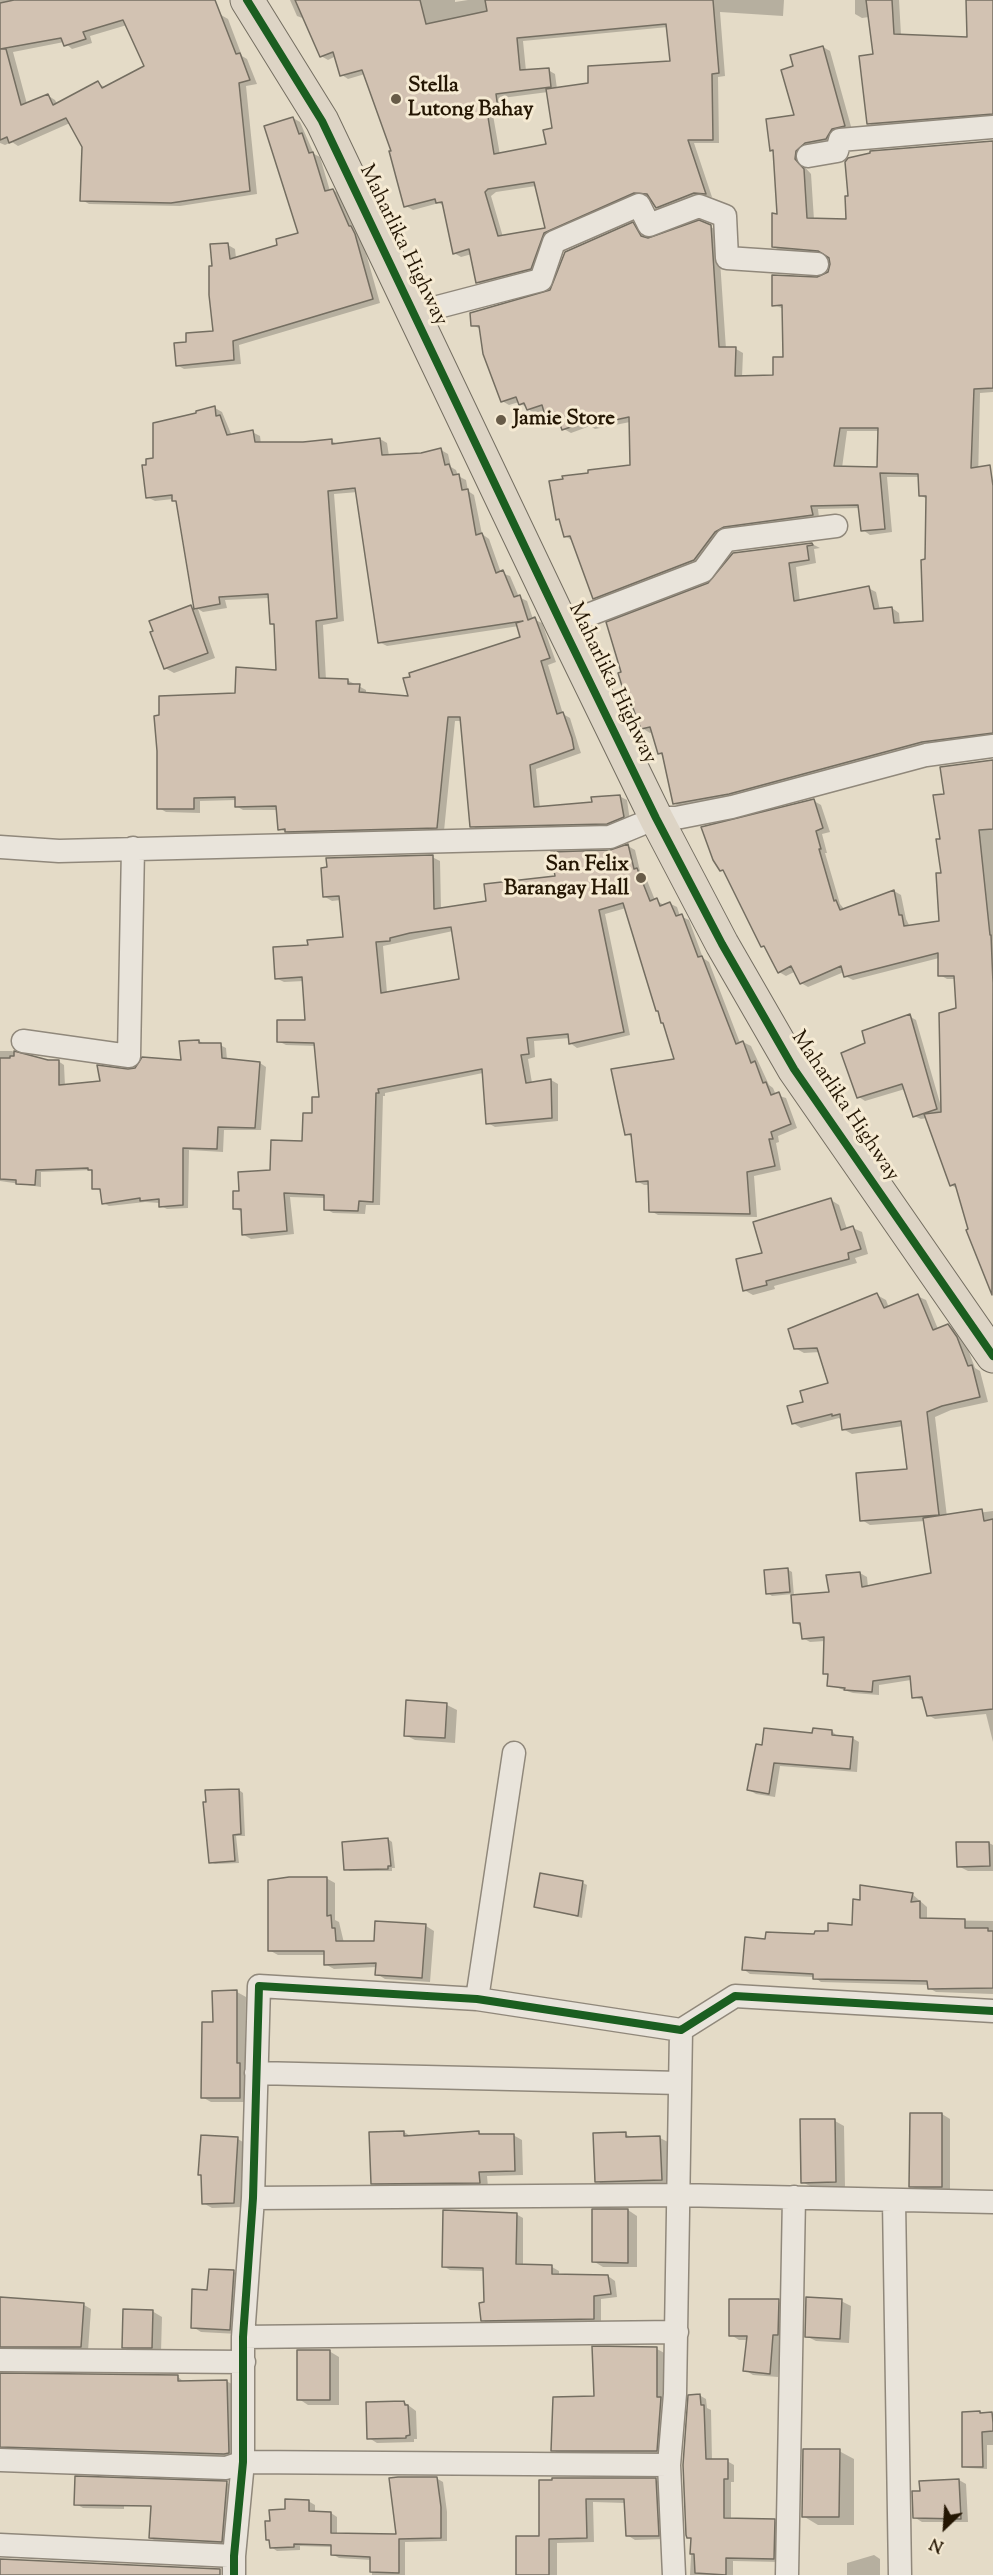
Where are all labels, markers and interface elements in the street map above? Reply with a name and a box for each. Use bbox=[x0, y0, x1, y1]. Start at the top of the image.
place label: Stella Lutong Bahay bbox=[408, 74, 533, 124]
marker: Stella Lutong Bahay bbox=[389, 92, 403, 106]
street label: Maharlika Highway bbox=[352, 161, 452, 331]
place label: Jamie Store bbox=[513, 407, 615, 433]
marker: Jamie Store bbox=[494, 413, 508, 427]
street label: Maharlika Highway bbox=[561, 599, 661, 769]
place label: San Felix Barangay Hall bbox=[504, 853, 629, 903]
marker: San Felix Barangay Hall bbox=[634, 871, 648, 885]
street label: Maharlika Highway bbox=[784, 1027, 904, 1187]
north arrow bbox=[915, 2497, 975, 2557]
text: N bbox=[927, 2531, 948, 2557]

